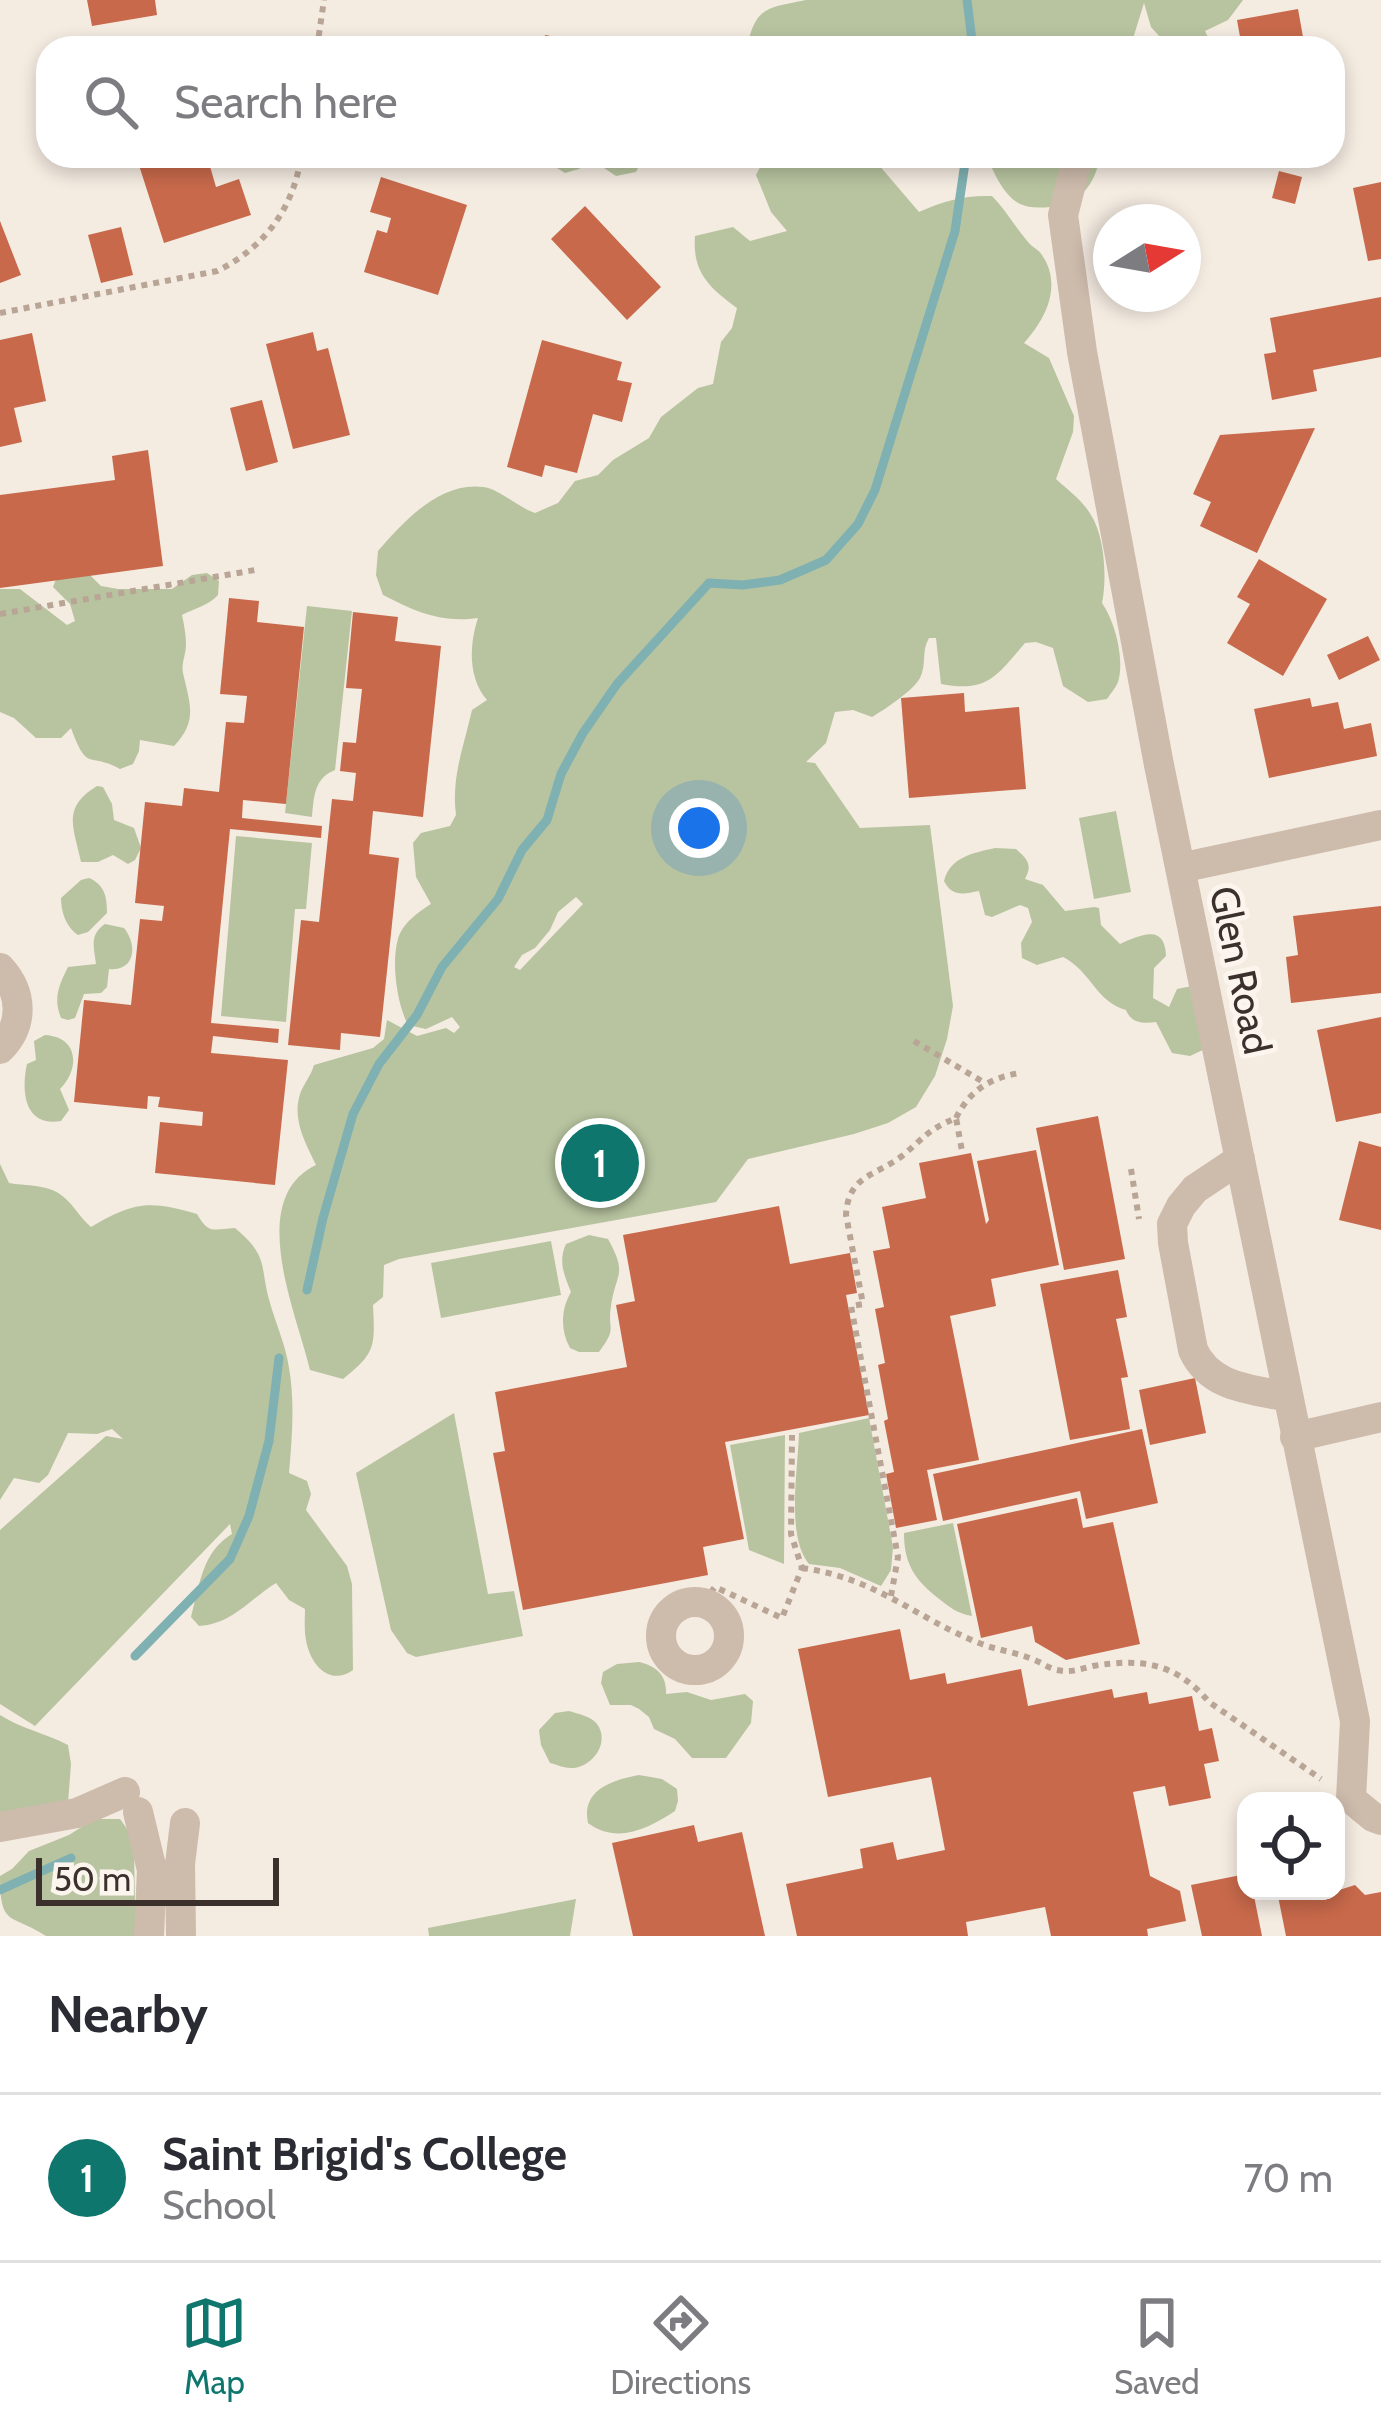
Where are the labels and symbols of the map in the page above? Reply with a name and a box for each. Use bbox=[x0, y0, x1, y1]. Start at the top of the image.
north arrow bbox=[1093, 204, 1201, 312]
your location bbox=[669, 798, 729, 858]
street label: Glen Road bbox=[1200, 882, 1282, 1058]
pin: 1 bbox=[561, 1118, 639, 1208]
scale bar bbox=[36, 1852, 279, 1905]

